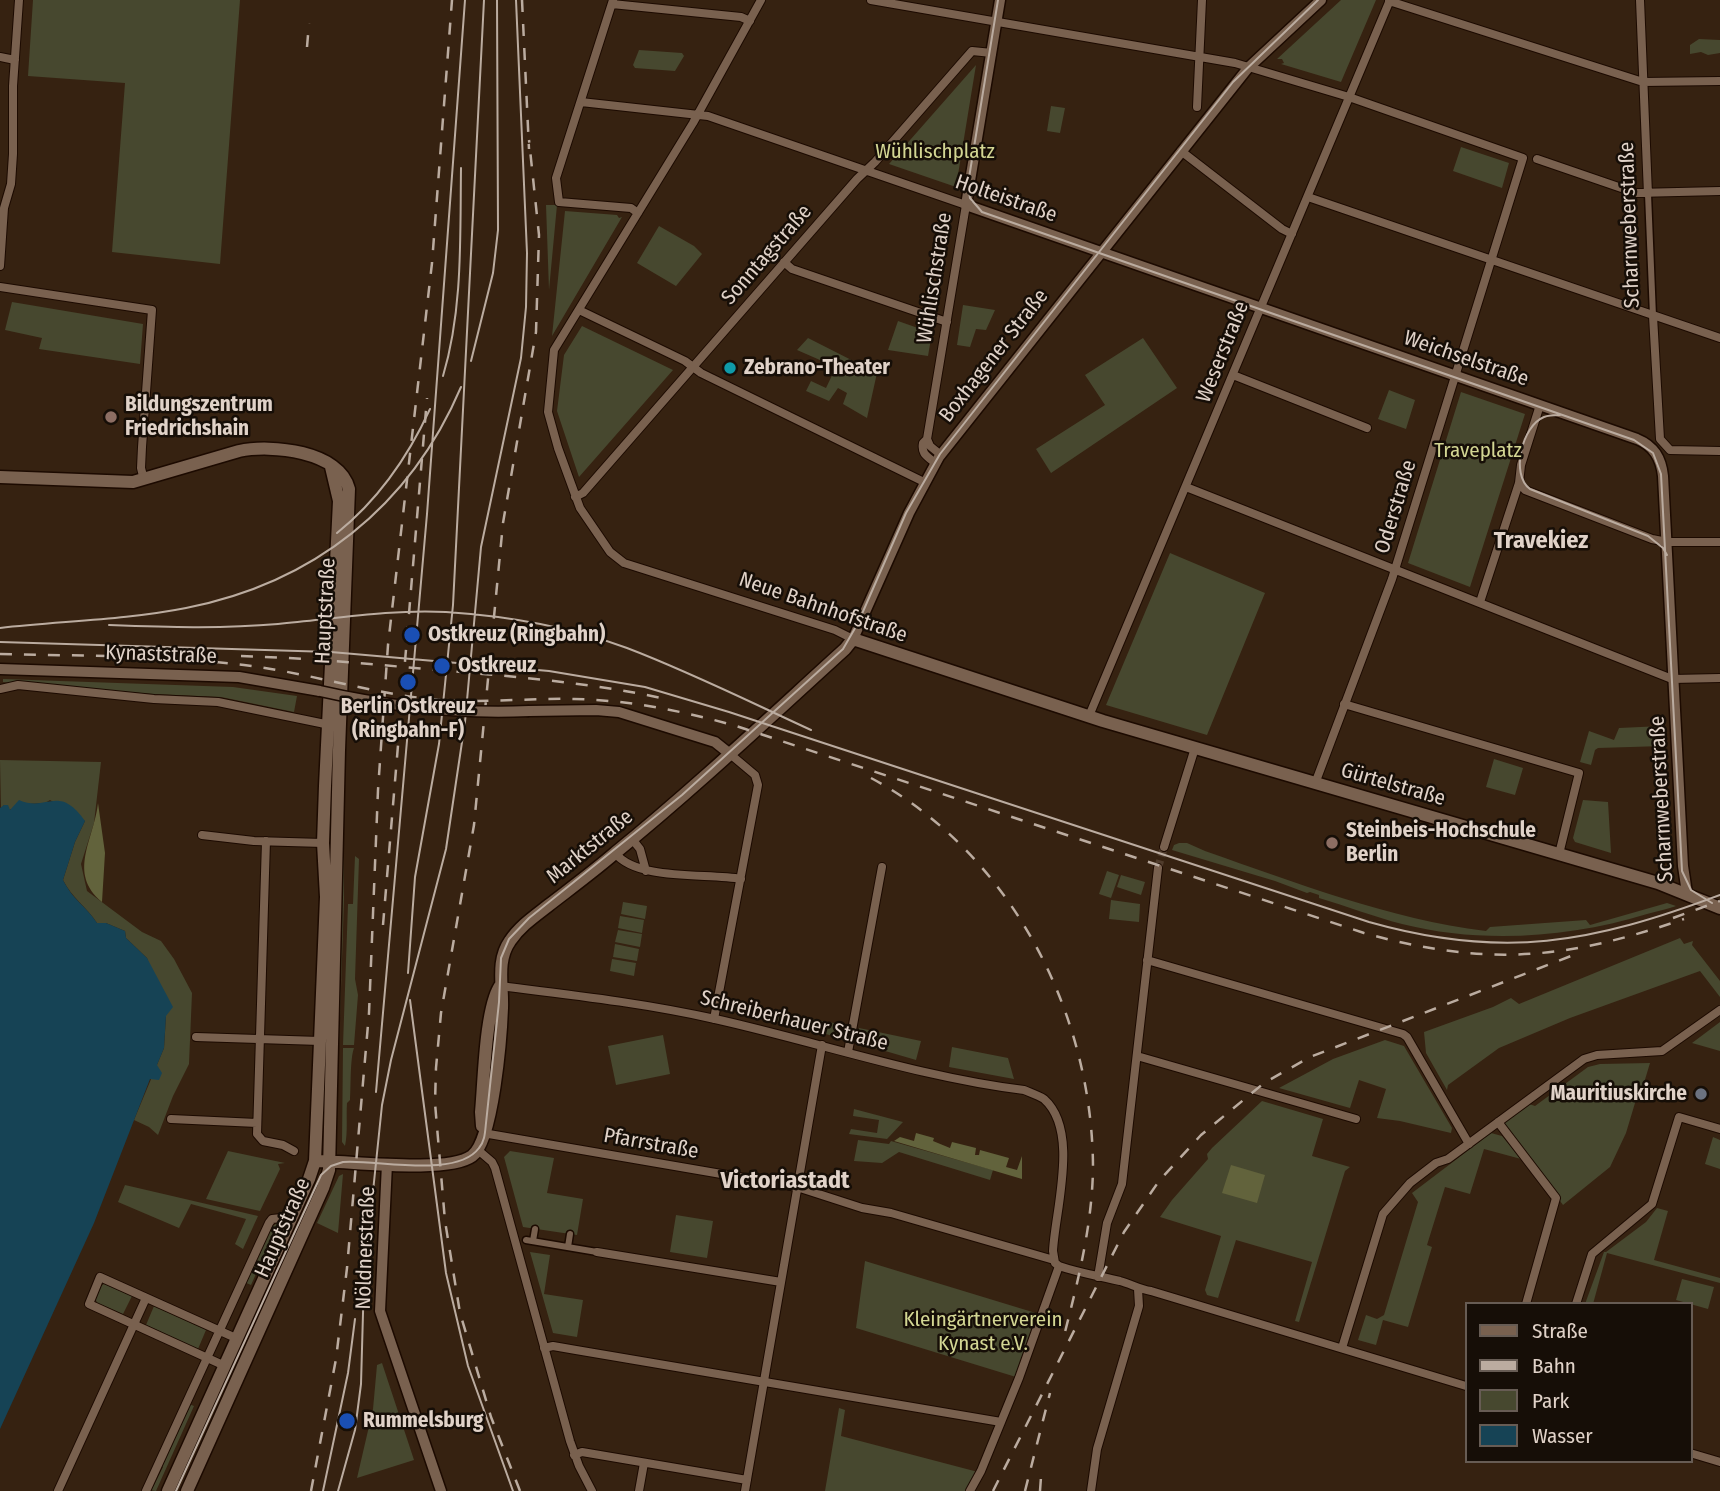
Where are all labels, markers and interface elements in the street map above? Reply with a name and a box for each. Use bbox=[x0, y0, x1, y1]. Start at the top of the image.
park label: Wühlischplatz bbox=[875, 139, 995, 165]
street label: Scharnweberstraße bbox=[1615, 141, 1645, 309]
street label: Holteistraße bbox=[952, 170, 1060, 228]
street label: Sonntagstraße bbox=[717, 200, 817, 310]
street label: Wühlischstraße bbox=[912, 211, 958, 345]
street label: Boxhagener Straße bbox=[934, 284, 1054, 428]
street label: Weserstraße bbox=[1191, 298, 1255, 406]
street label: Weichselstraße bbox=[1400, 326, 1532, 392]
place label: Zebrano-Theater bbox=[744, 355, 890, 381]
marker: Zebrano-Theater bbox=[722, 360, 738, 376]
place label: Bildungszentrum Friedrichshain bbox=[125, 392, 273, 442]
marker: Bildungszentrum Friedrichshain bbox=[103, 409, 119, 425]
park label: Traveplatz bbox=[1434, 438, 1522, 464]
street label: Oderstraße bbox=[1370, 457, 1422, 557]
district label: Travekiez bbox=[1494, 527, 1588, 555]
street label: Hauptstraße bbox=[311, 557, 341, 665]
street label: Neue Bahnhofstraße bbox=[736, 567, 910, 649]
place label: Ostkreuz (Ringbahn) bbox=[428, 622, 605, 648]
marker: Ostkreuz (Ringbahn) bbox=[402, 625, 422, 645]
street label: Kynaststraße bbox=[105, 640, 217, 670]
place label: Ostkreuz bbox=[458, 653, 536, 679]
marker: Ostkreuz bbox=[432, 656, 452, 676]
marker: Berlin Ostkreuz (Ringbahn-F) bbox=[398, 672, 418, 692]
place label: Berlin Ostkreuz (Ringbahn-F) bbox=[341, 694, 475, 744]
street label: Scharnweberstraße bbox=[1645, 715, 1679, 883]
street label: Gürtelstraße bbox=[1338, 758, 1448, 812]
street label: Marktstraße bbox=[542, 805, 638, 889]
place label: Steinbeis-Hochschule Berlin bbox=[1346, 818, 1536, 868]
marker: Steinbeis-Hochschule Berlin bbox=[1324, 835, 1340, 851]
street label: Schreiberhauer Straße bbox=[698, 985, 890, 1057]
place label: Mauritiuskirche bbox=[1550, 1081, 1687, 1107]
marker: Mauritiuskirche bbox=[1693, 1086, 1709, 1102]
street label: Pfarrstraße bbox=[602, 1123, 700, 1165]
district label: Victoriastadt bbox=[720, 1167, 850, 1195]
street label: Hauptstraße bbox=[250, 1174, 316, 1282]
street label: Nöldnerstraße bbox=[351, 1186, 381, 1310]
legend bbox=[1464, 1302, 1692, 1463]
park label: Kleingärtnerverein Kynast e.V. bbox=[903, 1307, 1063, 1357]
text: Straße bbox=[1532, 1318, 1588, 1344]
text: Bahn bbox=[1532, 1353, 1576, 1379]
text: Park bbox=[1532, 1388, 1569, 1414]
place label: Rummelsburg bbox=[363, 1408, 484, 1434]
marker: Rummelsburg bbox=[337, 1411, 357, 1431]
text: Wasser bbox=[1532, 1423, 1593, 1449]

